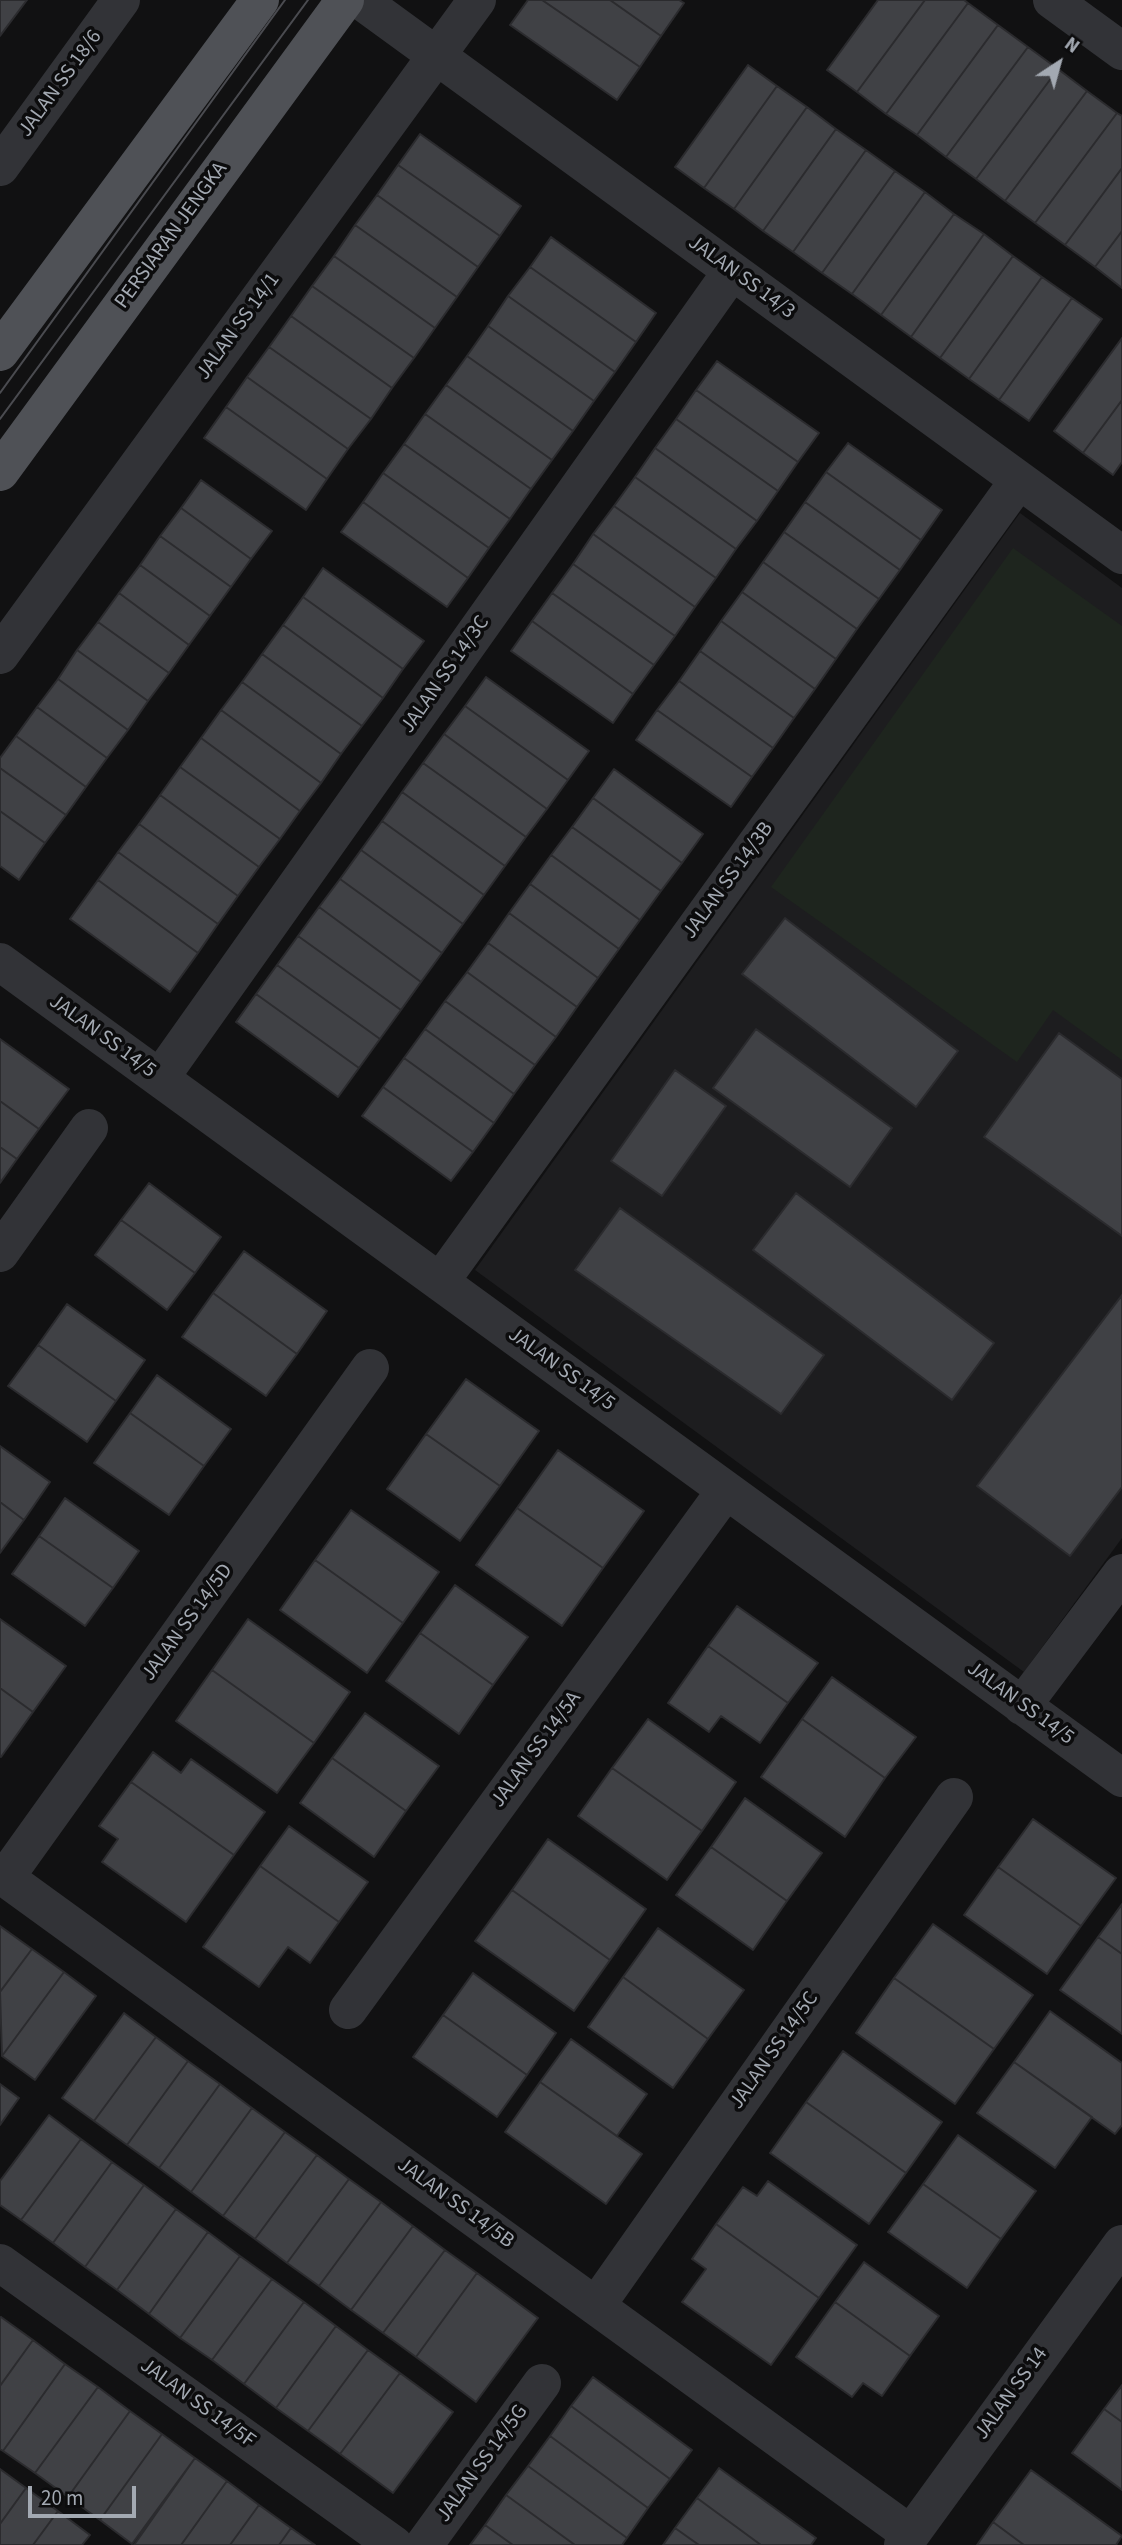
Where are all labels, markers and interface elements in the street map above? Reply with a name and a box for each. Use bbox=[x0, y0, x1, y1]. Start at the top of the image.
street label: JALAN SS 18/6 bbox=[14, 26, 108, 142]
north arrow bbox=[1024, 28, 1094, 98]
text: N bbox=[1059, 31, 1085, 60]
street label: PERSIARAN JENGKA bbox=[110, 158, 234, 314]
street label: JALAN SS 14/3 bbox=[683, 231, 799, 325]
street label: JALAN SS 14/1 bbox=[192, 269, 286, 385]
street label: JALAN SS 14/3C bbox=[396, 611, 496, 739]
street label: JALAN SS 14/3B bbox=[678, 818, 780, 944]
street label: JALAN SS 14/5 bbox=[44, 990, 160, 1084]
street label: JALAN SS 14/5 bbox=[503, 1323, 619, 1417]
street label: JALAN SS 14/5D bbox=[137, 1559, 239, 1687]
street label: JALAN SS 14/5 bbox=[962, 1657, 1078, 1751]
street label: JALAN SS 14/5A bbox=[486, 1687, 588, 1813]
street label: JALAN SS 14/5C bbox=[725, 1987, 825, 2115]
street label: JALAN SS 14/5B bbox=[392, 2153, 518, 2255]
street label: JALAN SS 14 bbox=[970, 2343, 1054, 2445]
street label: JALAN SS 14/5F bbox=[134, 2354, 260, 2454]
street label: JALAN SS 14/5G bbox=[432, 2400, 534, 2528]
scale bar bbox=[32, 2472, 140, 2516]
text: 20 m bbox=[41, 2483, 83, 2513]

